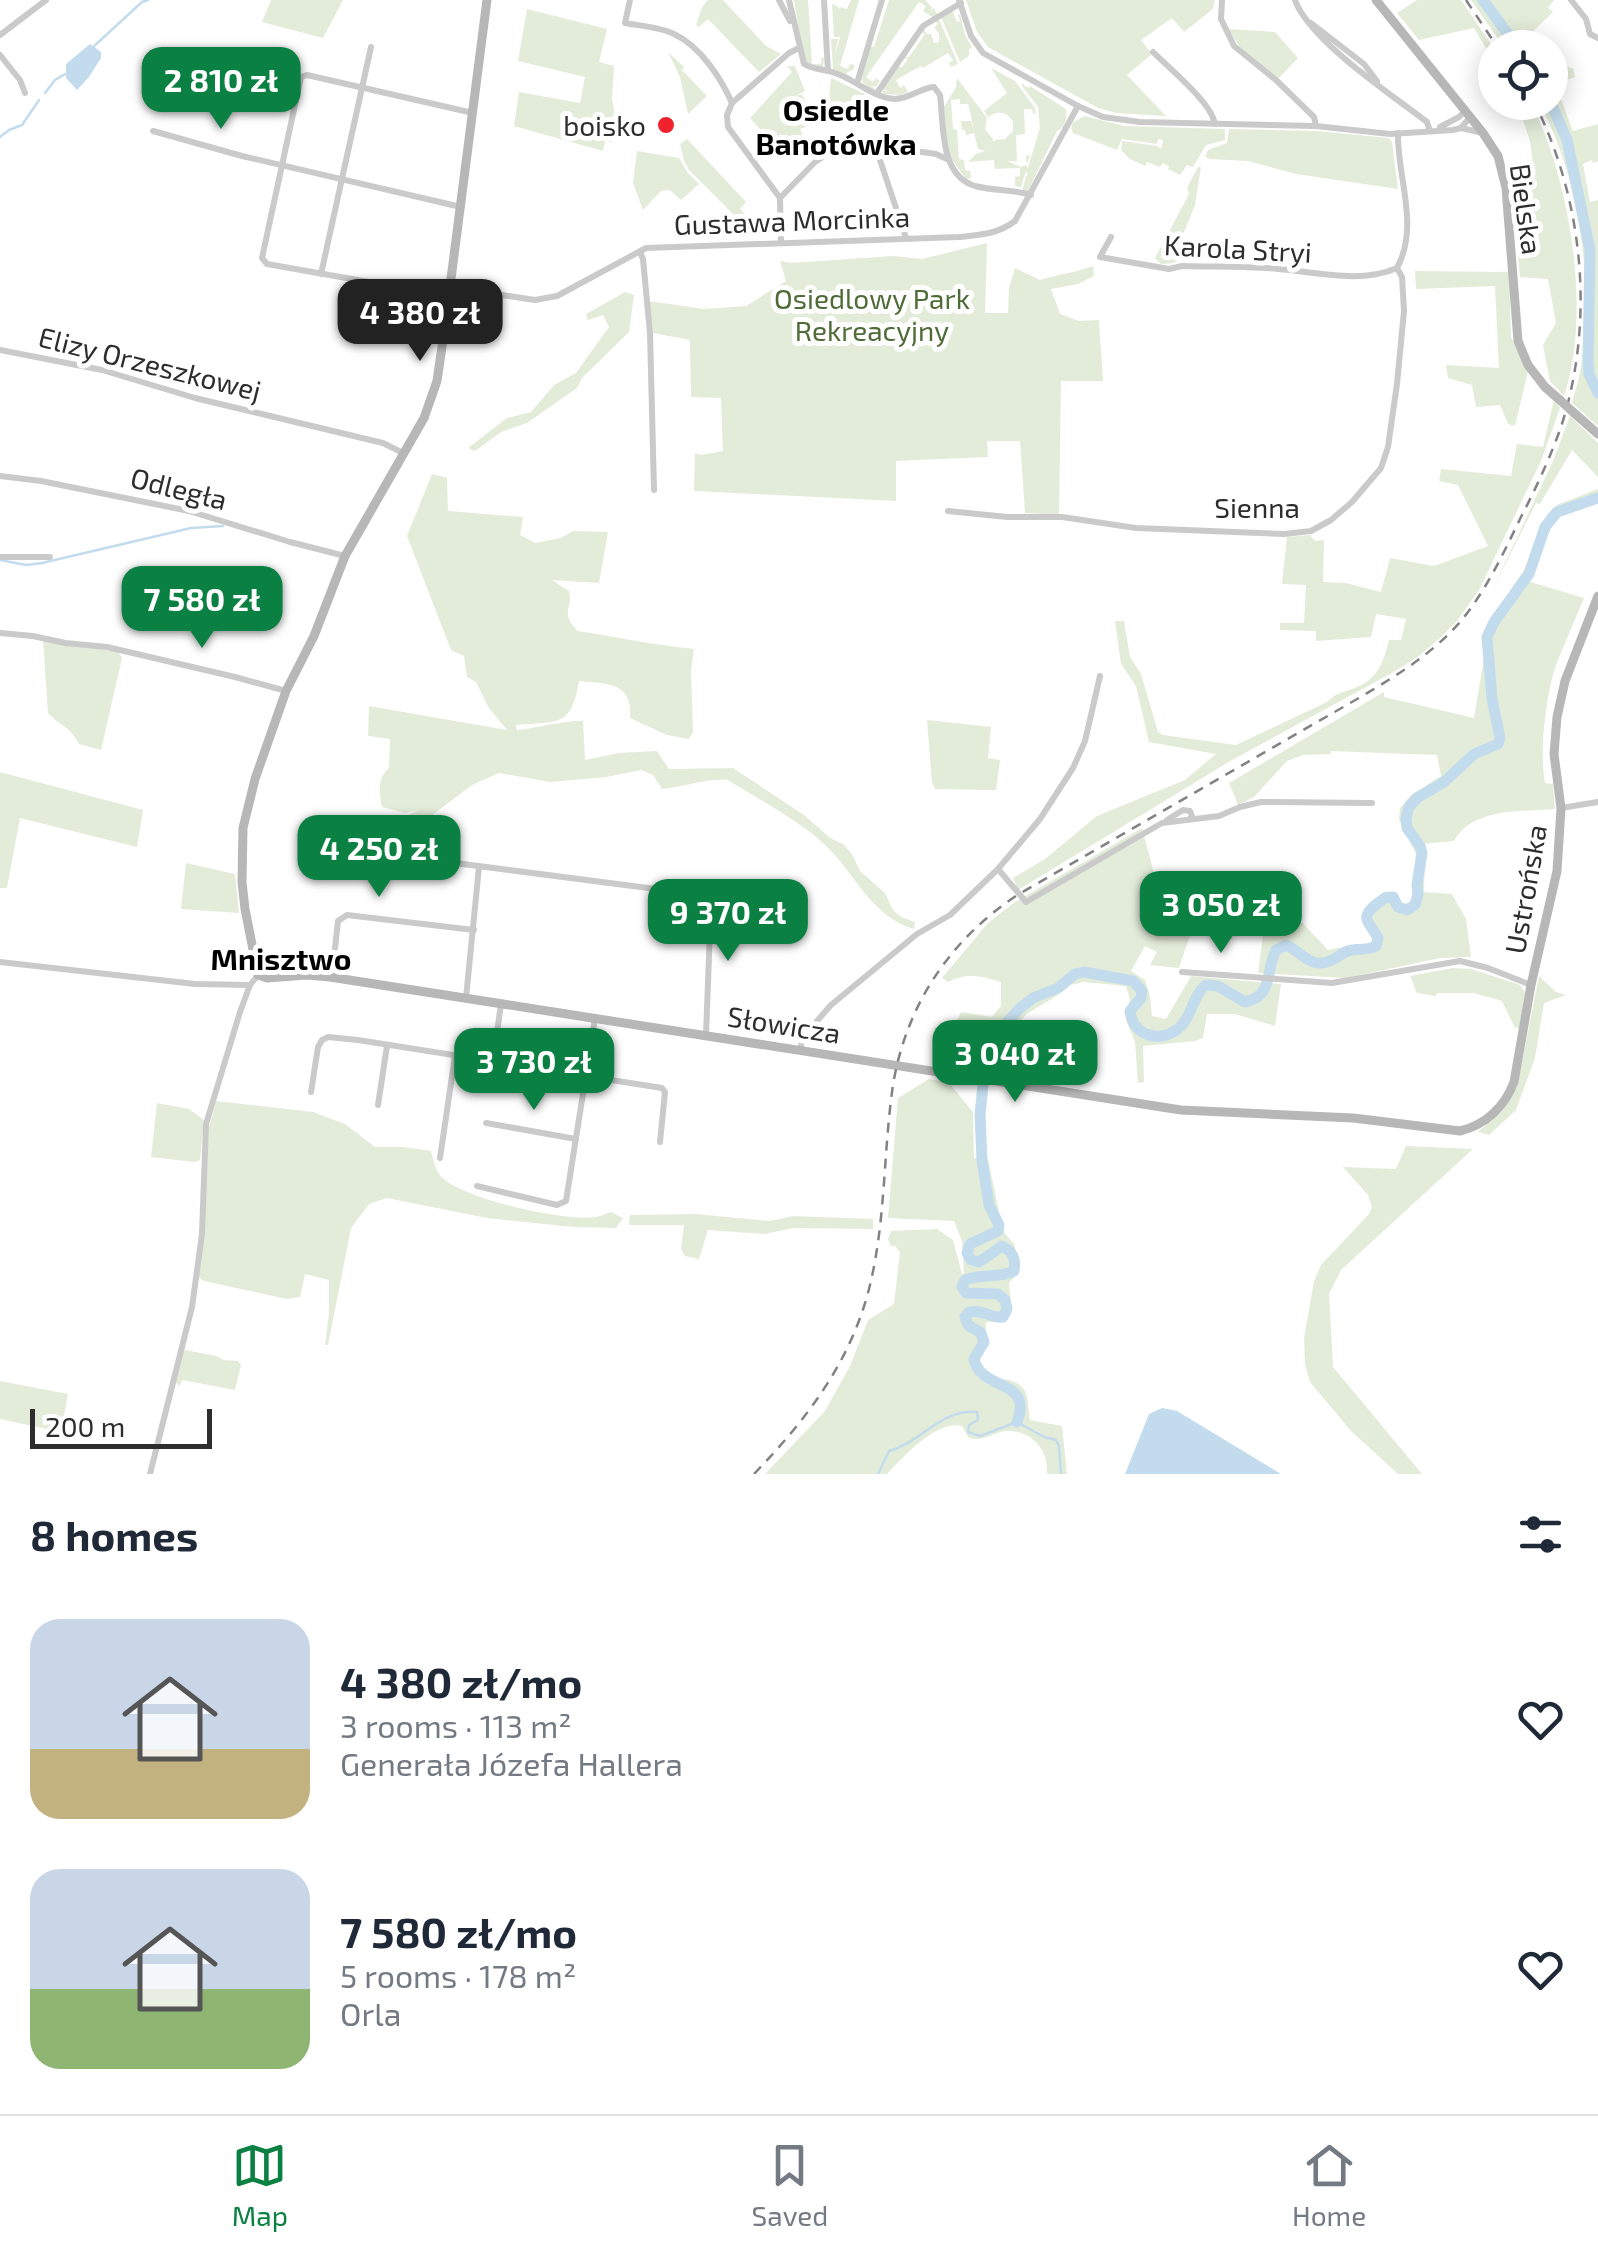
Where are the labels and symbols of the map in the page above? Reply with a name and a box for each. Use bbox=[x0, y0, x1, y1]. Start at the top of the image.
pin: 2 810 zł bbox=[118, 47, 324, 132]
district label: Osiedle Banotówka bbox=[755, 91, 917, 161]
place label: boisko bbox=[563, 108, 646, 142]
marker: boisko bbox=[655, 114, 677, 136]
street label: Bielska bbox=[1504, 161, 1550, 257]
street label: Gustawa Morcinka bbox=[673, 199, 911, 241]
street label: Karola Stryi bbox=[1163, 227, 1313, 269]
pin: 4 380 zł bbox=[317, 279, 523, 364]
park label: Osiedlowy Park Rekreacyjny bbox=[774, 281, 970, 347]
street label: Elizy Orzeszkowej bbox=[35, 319, 265, 407]
street label: Odległa bbox=[127, 460, 231, 516]
street label: Sienna bbox=[1214, 490, 1300, 524]
pin: 7 580 zł bbox=[99, 566, 305, 651]
pin: 4 250 zł bbox=[276, 815, 482, 900]
street label: Ustrońska bbox=[1497, 822, 1553, 956]
pin: 3 050 zł bbox=[1118, 871, 1324, 956]
pin: 9 370 zł bbox=[625, 879, 831, 964]
district label: Mnisztwo bbox=[211, 940, 351, 976]
street label: Słowicza bbox=[725, 998, 843, 1050]
pin: 3 040 zł bbox=[912, 1020, 1118, 1105]
pin: 3 730 zł bbox=[431, 1028, 637, 1113]
scale bar bbox=[30, 1404, 212, 1448]

